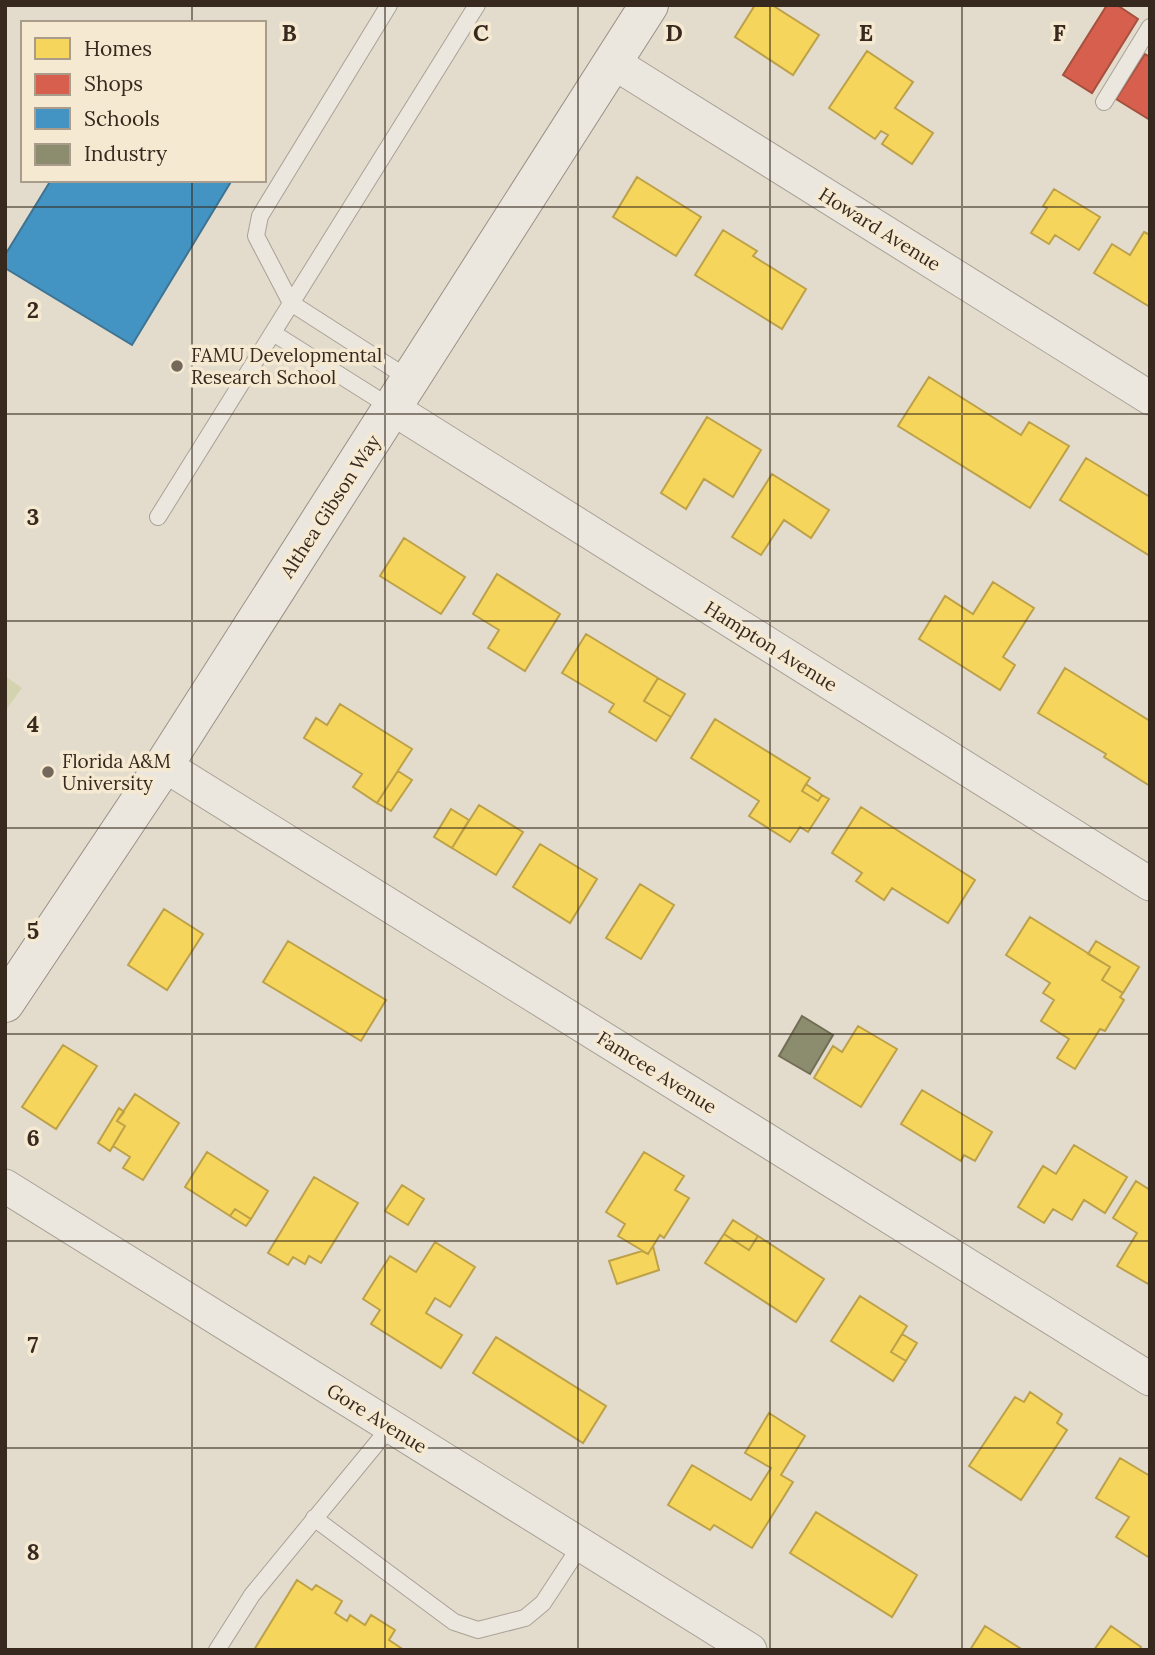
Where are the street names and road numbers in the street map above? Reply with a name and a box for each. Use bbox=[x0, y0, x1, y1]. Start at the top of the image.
street label: Howard Avenue bbox=[815, 182, 945, 276]
street label: Althea Gibson Way bbox=[274, 430, 385, 583]
street label: Hampton Avenue bbox=[700, 595, 842, 697]
street label: Famcee Avenue bbox=[593, 1026, 721, 1118]
street label: Gore Avenue bbox=[323, 1378, 431, 1458]

